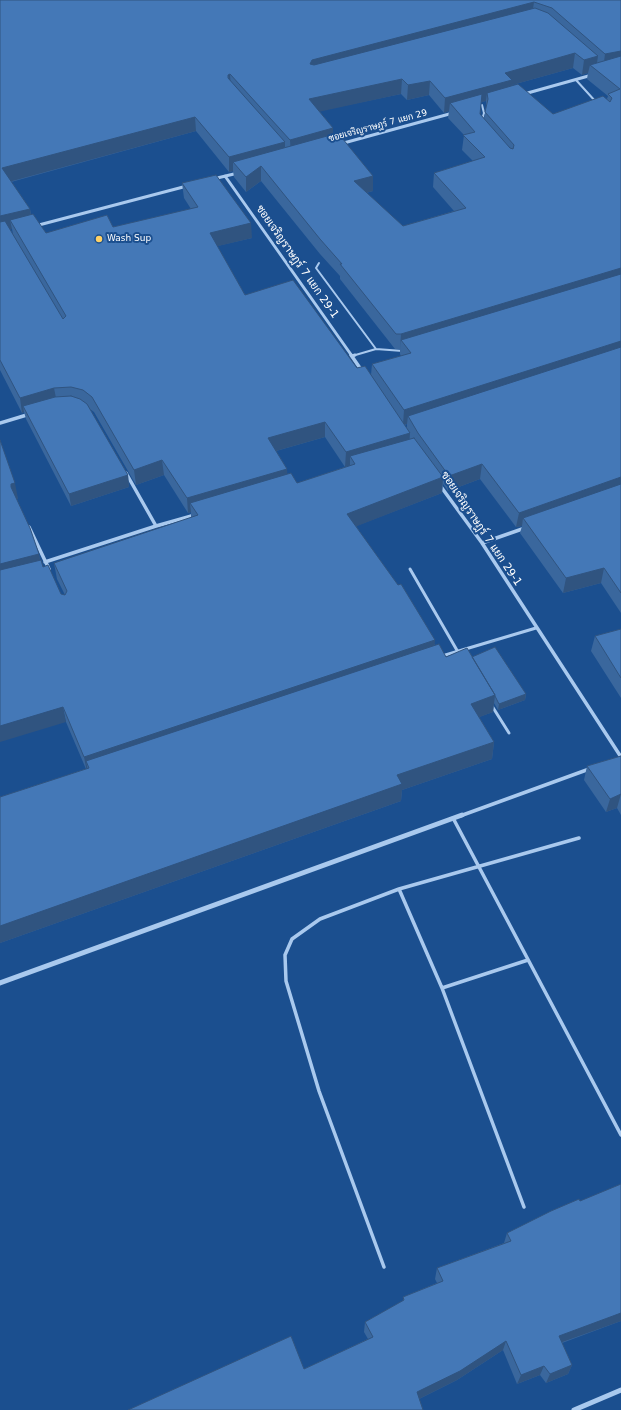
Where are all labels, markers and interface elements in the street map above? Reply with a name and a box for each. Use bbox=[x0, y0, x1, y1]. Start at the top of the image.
street label: ซอยเจริญราษฎร์ 7 แยก 29 bbox=[328, 108, 428, 144]
street label: ซอยเจริญราษฎร์ 7 แยก 29-1 bbox=[253, 203, 341, 321]
marker: Wash Sup bbox=[94, 234, 104, 244]
place label: Wash Sup bbox=[107, 234, 151, 244]
street label: ซอยเจริญราษฎร์ 7 แยก 29-1 bbox=[438, 469, 524, 589]

